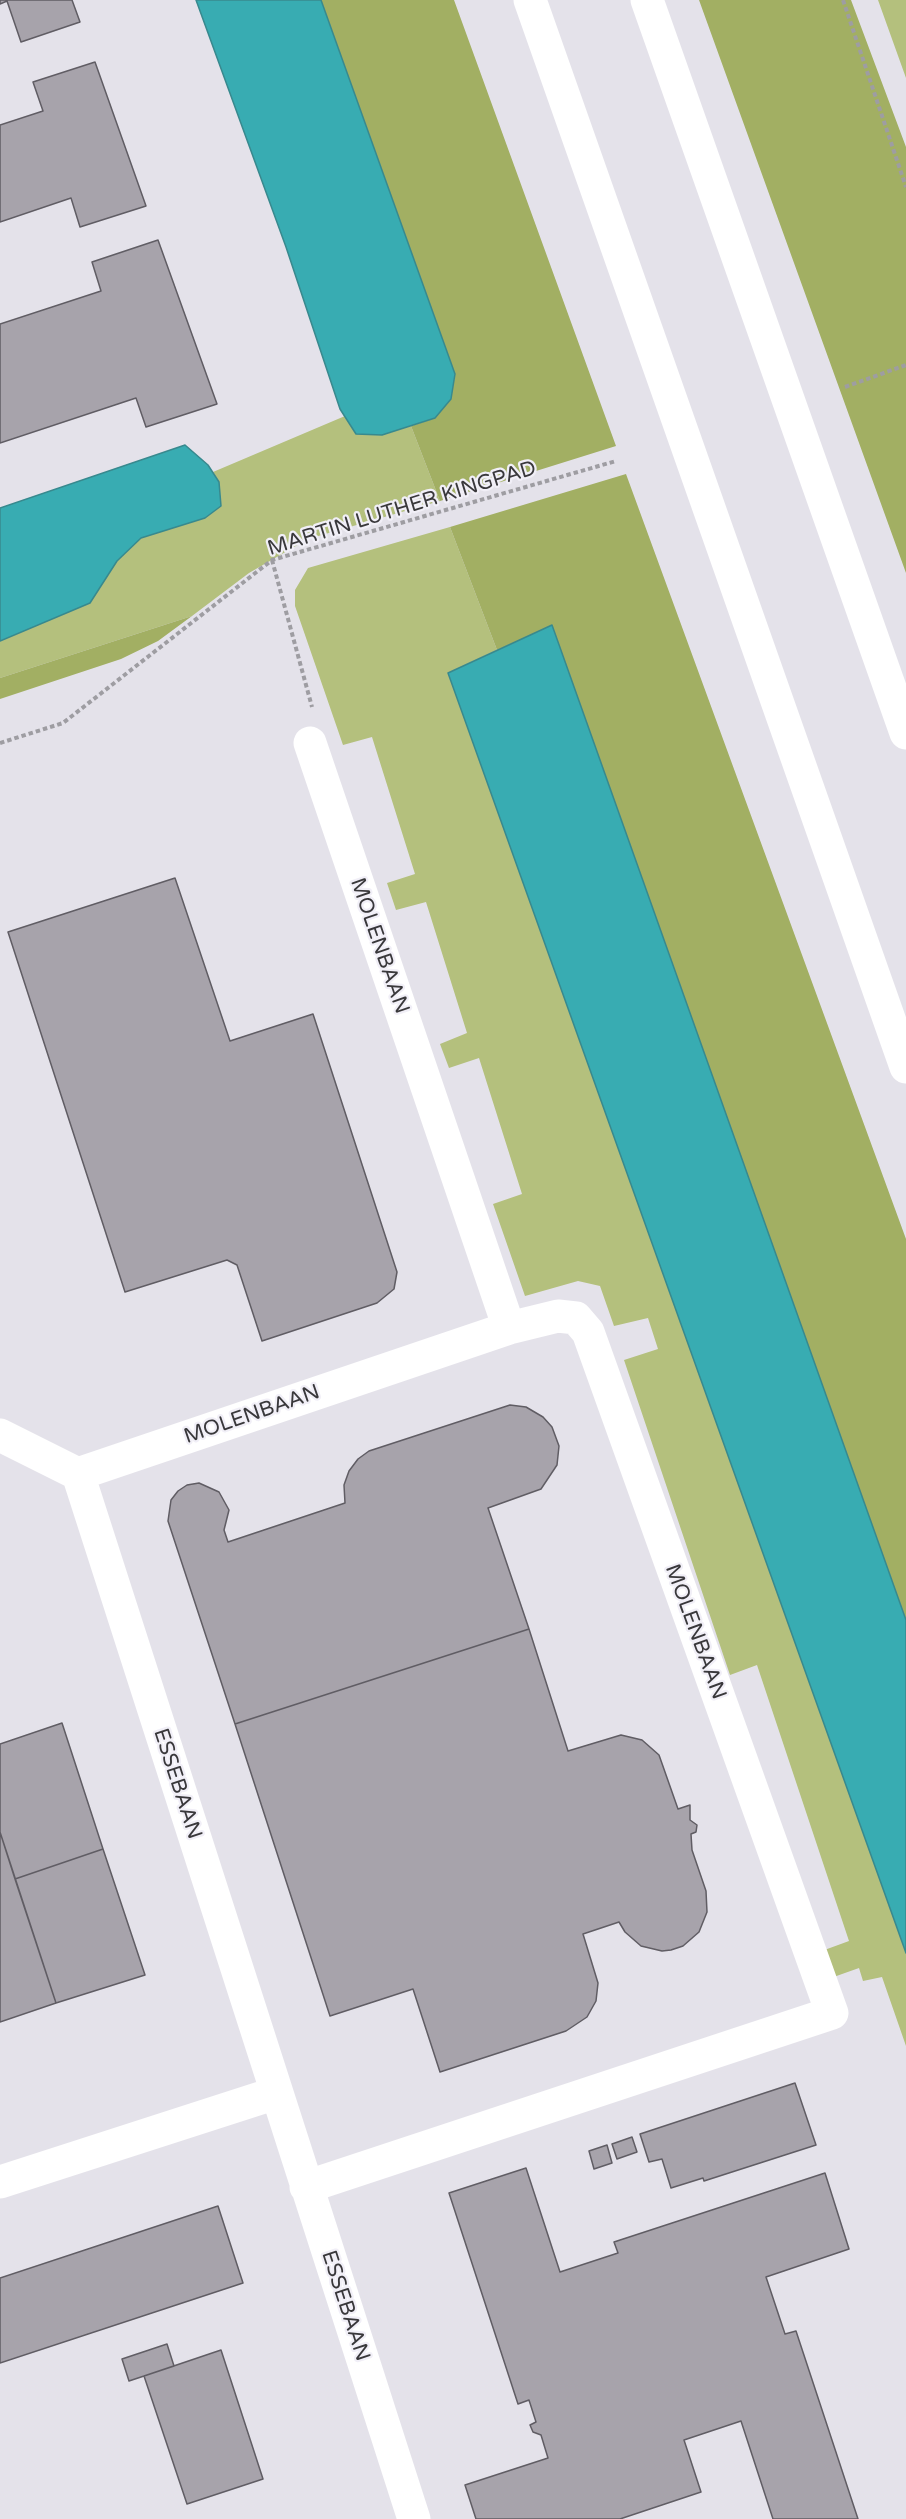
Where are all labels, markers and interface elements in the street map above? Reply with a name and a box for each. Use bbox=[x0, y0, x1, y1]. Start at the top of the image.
street label: MARTIN LUTHER KINGPAD bbox=[265, 456, 539, 562]
street label: MOLENBAAN bbox=[344, 875, 414, 1017]
street label: MOLENBAAN bbox=[181, 1380, 323, 1450]
street label: MOLENBAAN bbox=[659, 1561, 731, 1703]
street label: ESSEBAAN bbox=[147, 1725, 207, 1843]
street label: ESSEBAAN bbox=[315, 2247, 375, 2365]

